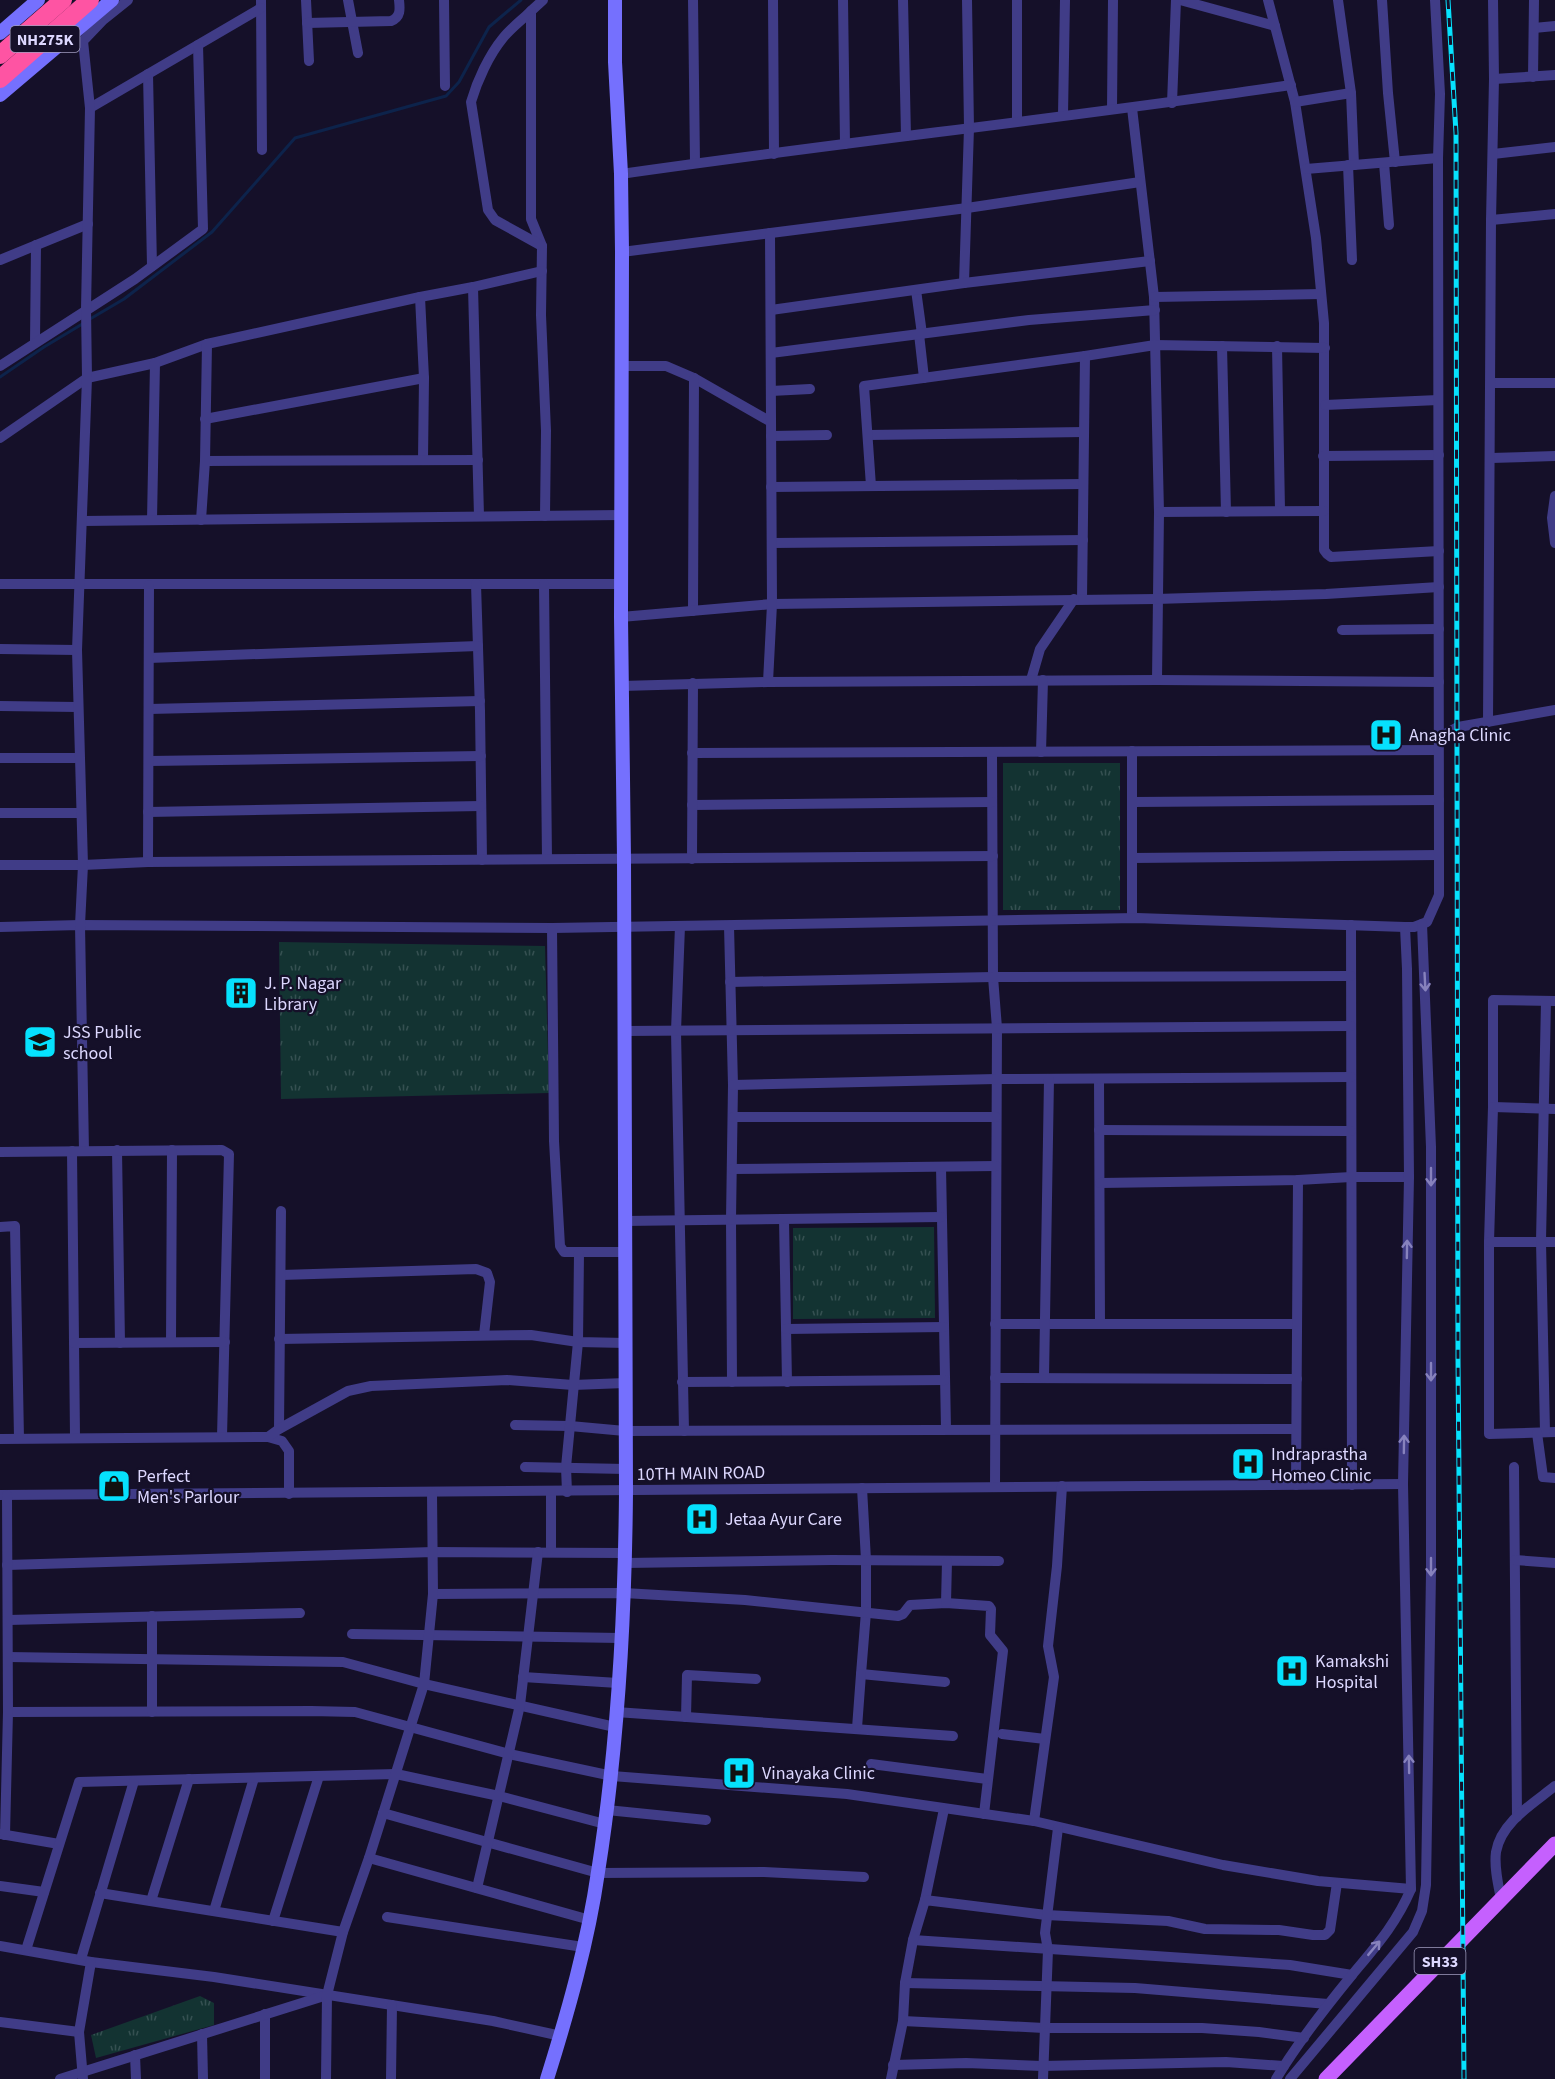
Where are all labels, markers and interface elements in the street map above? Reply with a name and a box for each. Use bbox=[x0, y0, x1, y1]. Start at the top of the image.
road number: NH275K bbox=[10, 26, 80, 52]
hospital icon: Anagha Clinic bbox=[1368, 717, 1404, 753]
place label: Anagha Clinic bbox=[1409, 723, 1511, 748]
place label: J. P. Nagar Library bbox=[264, 971, 342, 1017]
one-way arrow bbox=[1420, 972, 1431, 992]
building icon: J. P. Nagar Library bbox=[223, 975, 259, 1011]
place label: JSS Public school bbox=[63, 1020, 141, 1066]
school or university icon: JSS Public school bbox=[22, 1024, 58, 1060]
one-way arrow bbox=[1425, 1167, 1437, 1187]
one-way arrow bbox=[1402, 1239, 1413, 1259]
one-way arrow bbox=[1425, 1362, 1437, 1382]
one-way arrow bbox=[1398, 1434, 1409, 1454]
place label: Indraprastha Homeo Clinic bbox=[1271, 1442, 1371, 1488]
hospital icon: Indraprastha Homeo Clinic bbox=[1230, 1446, 1266, 1482]
street label: 10TH MAIN ROAD bbox=[637, 1460, 766, 1487]
place label: Perfect Men's Parlour bbox=[137, 1464, 240, 1510]
shop icon: Perfect Men's Parlour bbox=[96, 1468, 132, 1504]
hospital icon: Jetaa Ayur Care bbox=[684, 1501, 720, 1537]
place label: Jetaa Ayur Care bbox=[725, 1507, 842, 1532]
one-way arrow bbox=[1425, 1557, 1437, 1577]
place label: Kamakshi Hospital bbox=[1315, 1649, 1389, 1695]
hospital icon: Kamakshi Hospital bbox=[1274, 1653, 1310, 1689]
hospital icon: Vinayaka Clinic bbox=[721, 1755, 757, 1791]
one-way arrow bbox=[1403, 1755, 1415, 1775]
place label: Vinayaka Clinic bbox=[762, 1761, 875, 1786]
one-way arrow bbox=[1368, 1940, 1381, 1956]
road number: SH33 bbox=[1414, 1948, 1466, 1974]

